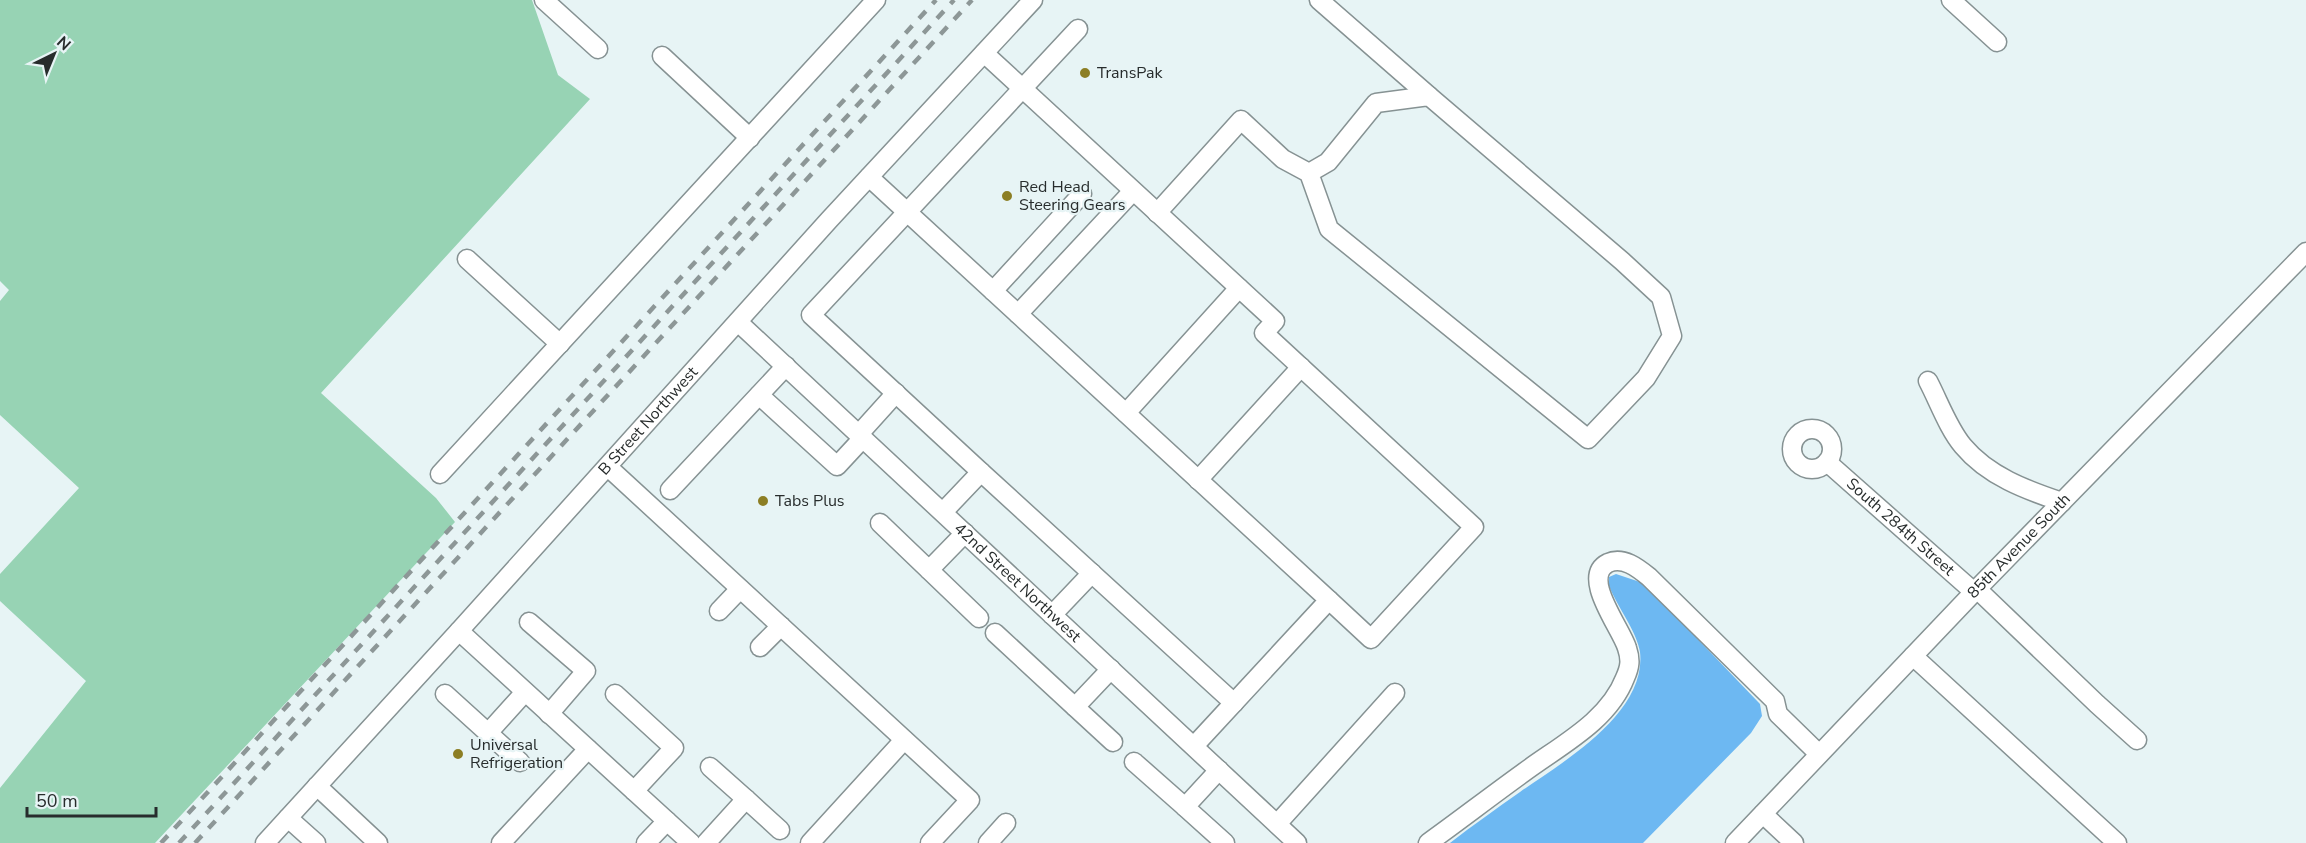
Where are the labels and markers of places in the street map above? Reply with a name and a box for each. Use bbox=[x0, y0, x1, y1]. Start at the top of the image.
place label: TransPak bbox=[1097, 62, 1164, 84]
marker: TransPak bbox=[1078, 66, 1092, 80]
place label: Red Head Steering Gears bbox=[1019, 176, 1125, 216]
marker: Red Head Steering Gears bbox=[1000, 189, 1014, 203]
place label: Tabs Plus bbox=[775, 490, 845, 512]
marker: Tabs Plus bbox=[756, 494, 770, 508]
place label: Universal Refrigeration bbox=[470, 734, 563, 774]
marker: Universal Refrigeration bbox=[451, 747, 465, 761]

